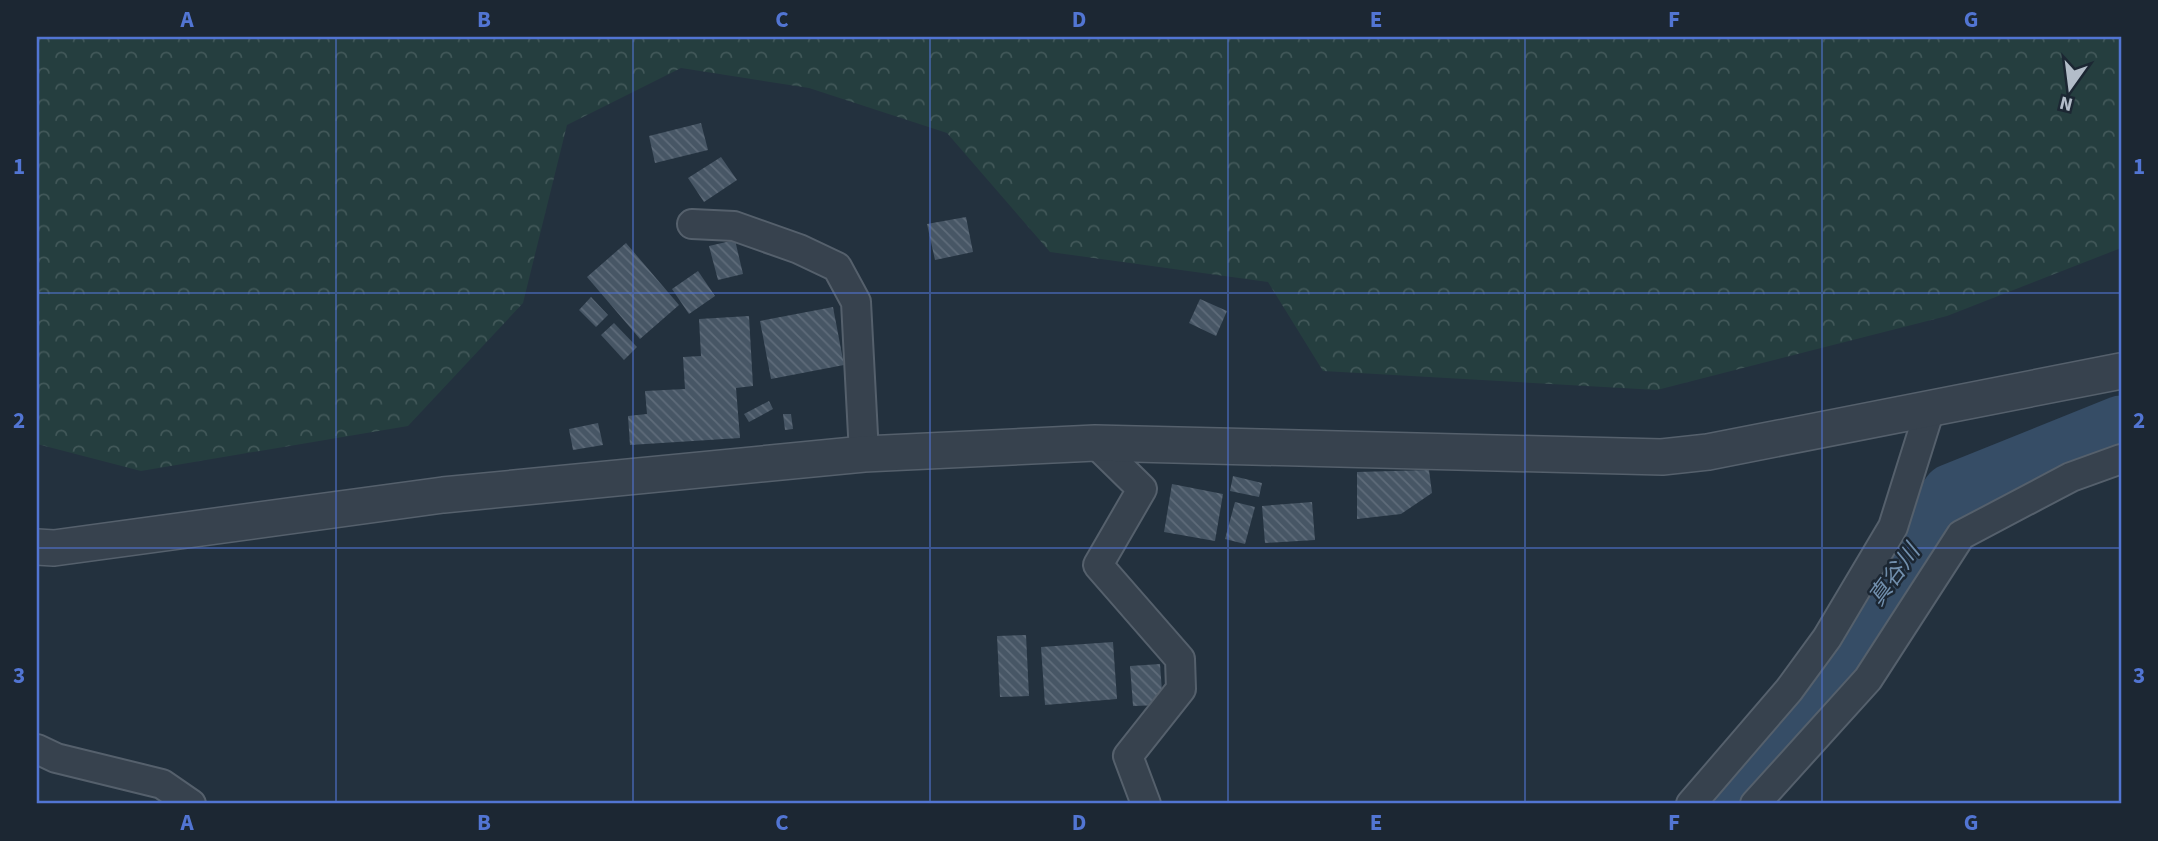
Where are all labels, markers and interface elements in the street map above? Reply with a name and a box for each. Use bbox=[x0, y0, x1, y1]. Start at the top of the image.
text: A bbox=[179, 3, 194, 36]
text: B bbox=[477, 3, 491, 36]
text: C bbox=[775, 3, 789, 36]
text: D bbox=[1072, 3, 1086, 36]
text: E bbox=[1370, 3, 1382, 36]
text: F bbox=[1668, 3, 1680, 36]
text: G bbox=[1964, 3, 1978, 36]
north arrow bbox=[2036, 52, 2106, 122]
text: N bbox=[2057, 88, 2076, 118]
text: 1 bbox=[13, 150, 25, 183]
text: 1 bbox=[2133, 150, 2145, 183]
text: 2 bbox=[13, 404, 25, 437]
text: 2 bbox=[2133, 404, 2145, 437]
water label: 真谷川 bbox=[1860, 535, 1929, 613]
text: 3 bbox=[13, 659, 25, 692]
text: 3 bbox=[2133, 659, 2145, 692]
text: A bbox=[179, 806, 194, 839]
text: B bbox=[477, 806, 491, 839]
text: C bbox=[775, 806, 789, 839]
text: D bbox=[1072, 806, 1086, 839]
text: E bbox=[1370, 806, 1382, 839]
text: F bbox=[1668, 806, 1680, 839]
text: G bbox=[1964, 806, 1978, 839]

